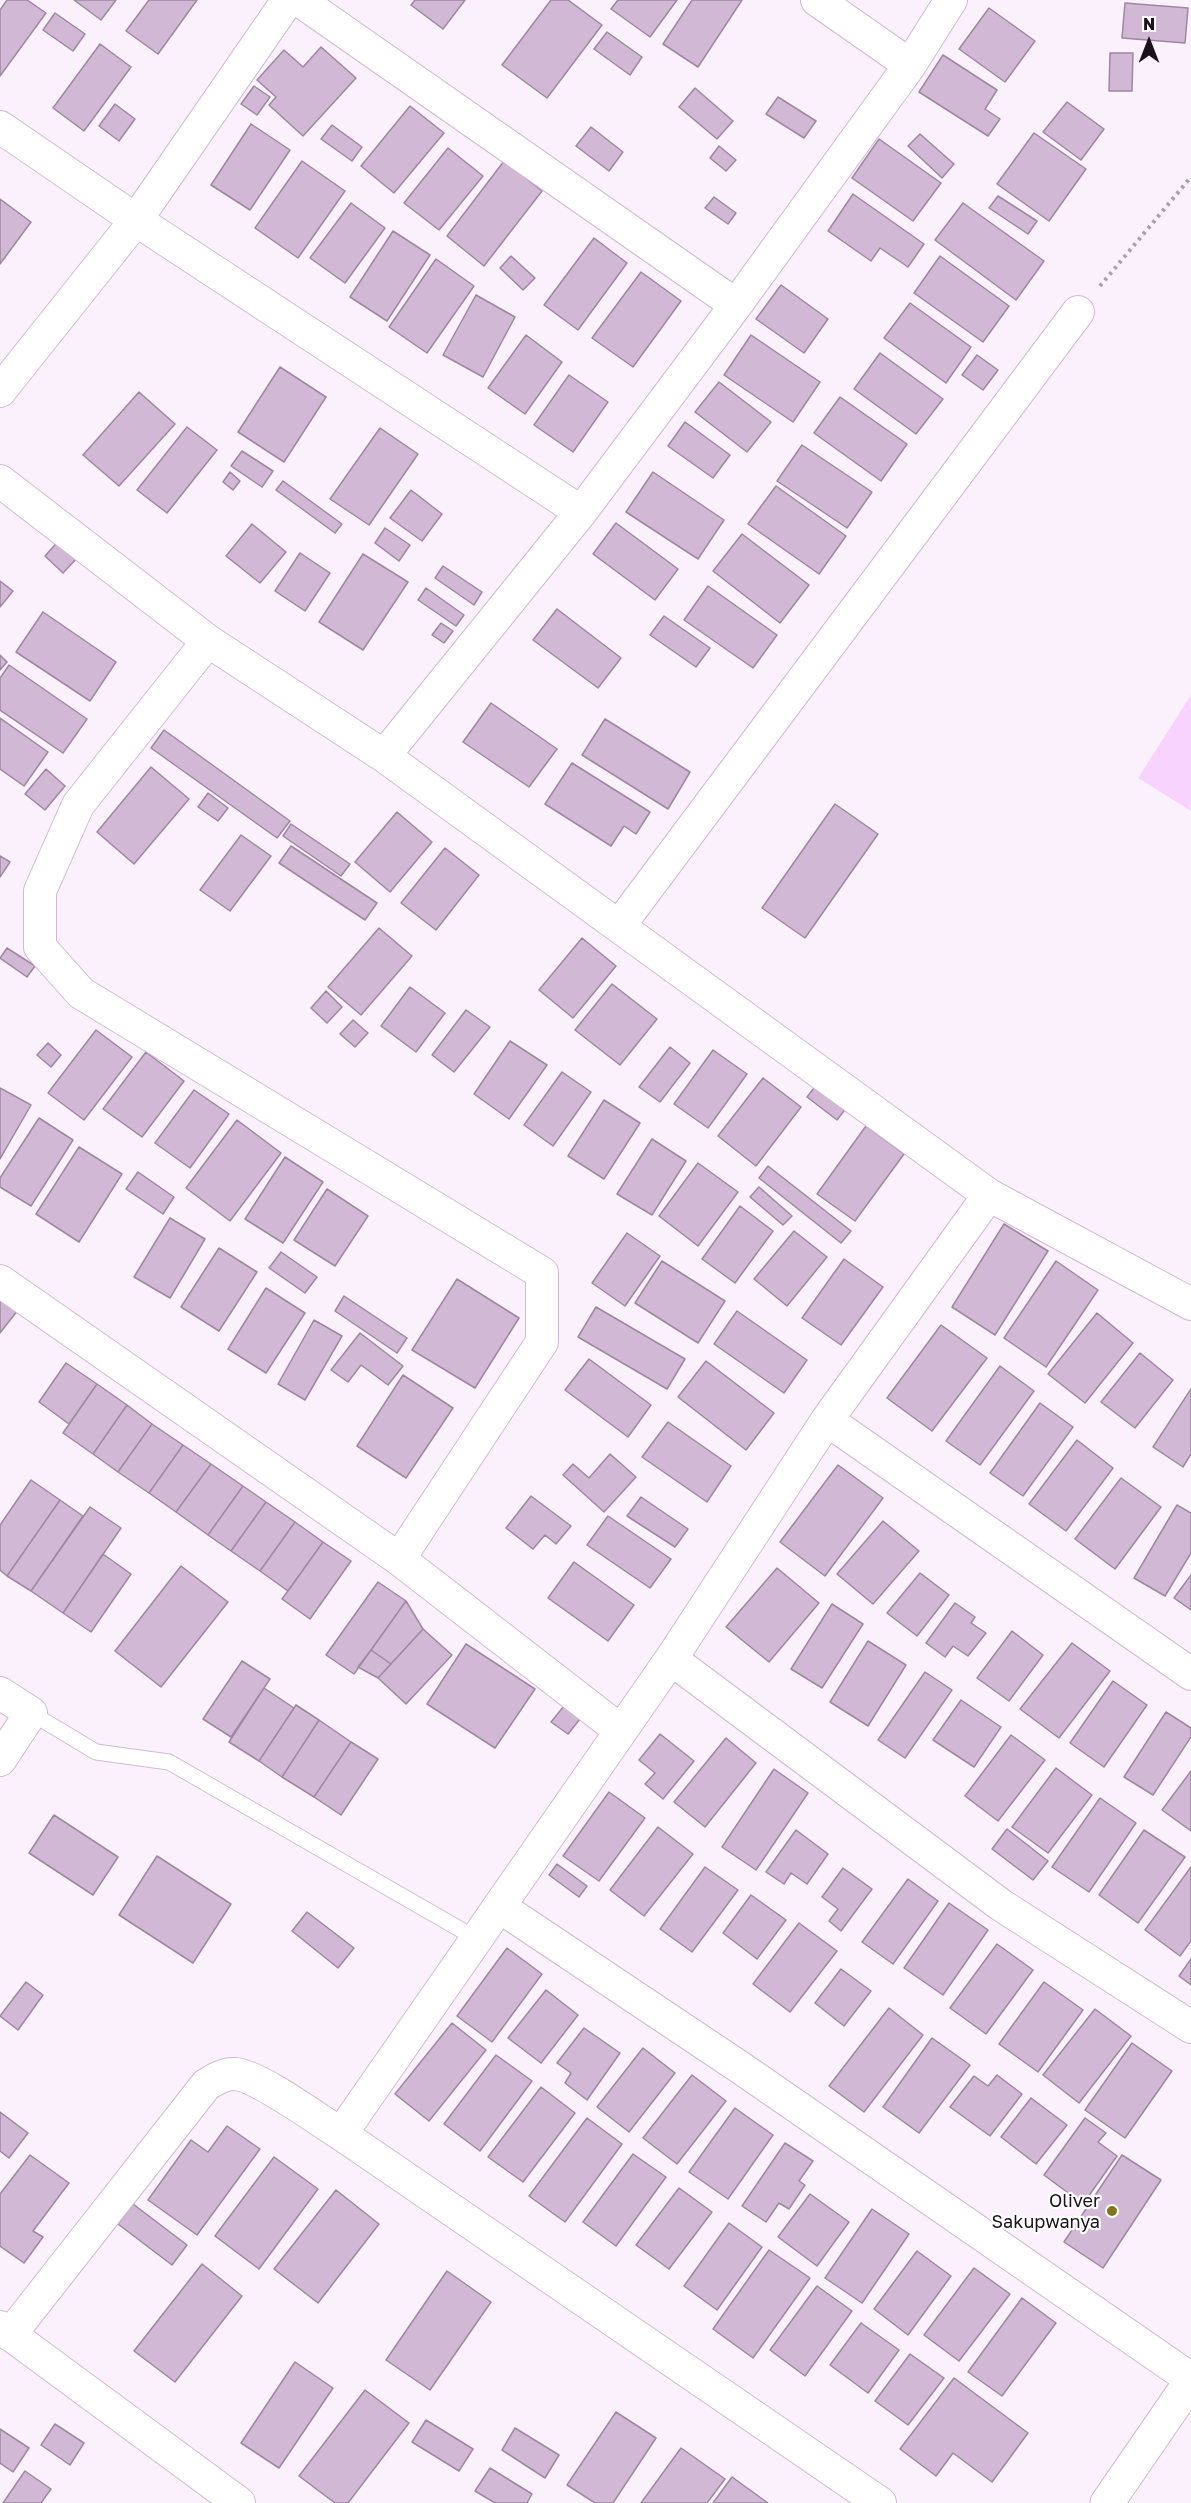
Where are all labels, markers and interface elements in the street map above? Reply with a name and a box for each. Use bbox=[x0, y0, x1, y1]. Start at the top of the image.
north arrow bbox=[1119, 12, 1179, 72]
text: N bbox=[1143, 14, 1155, 34]
place label: Oliver Sakupwanya bbox=[992, 2190, 1100, 2232]
marker: Oliver Sakupwanya bbox=[1105, 2204, 1119, 2218]

